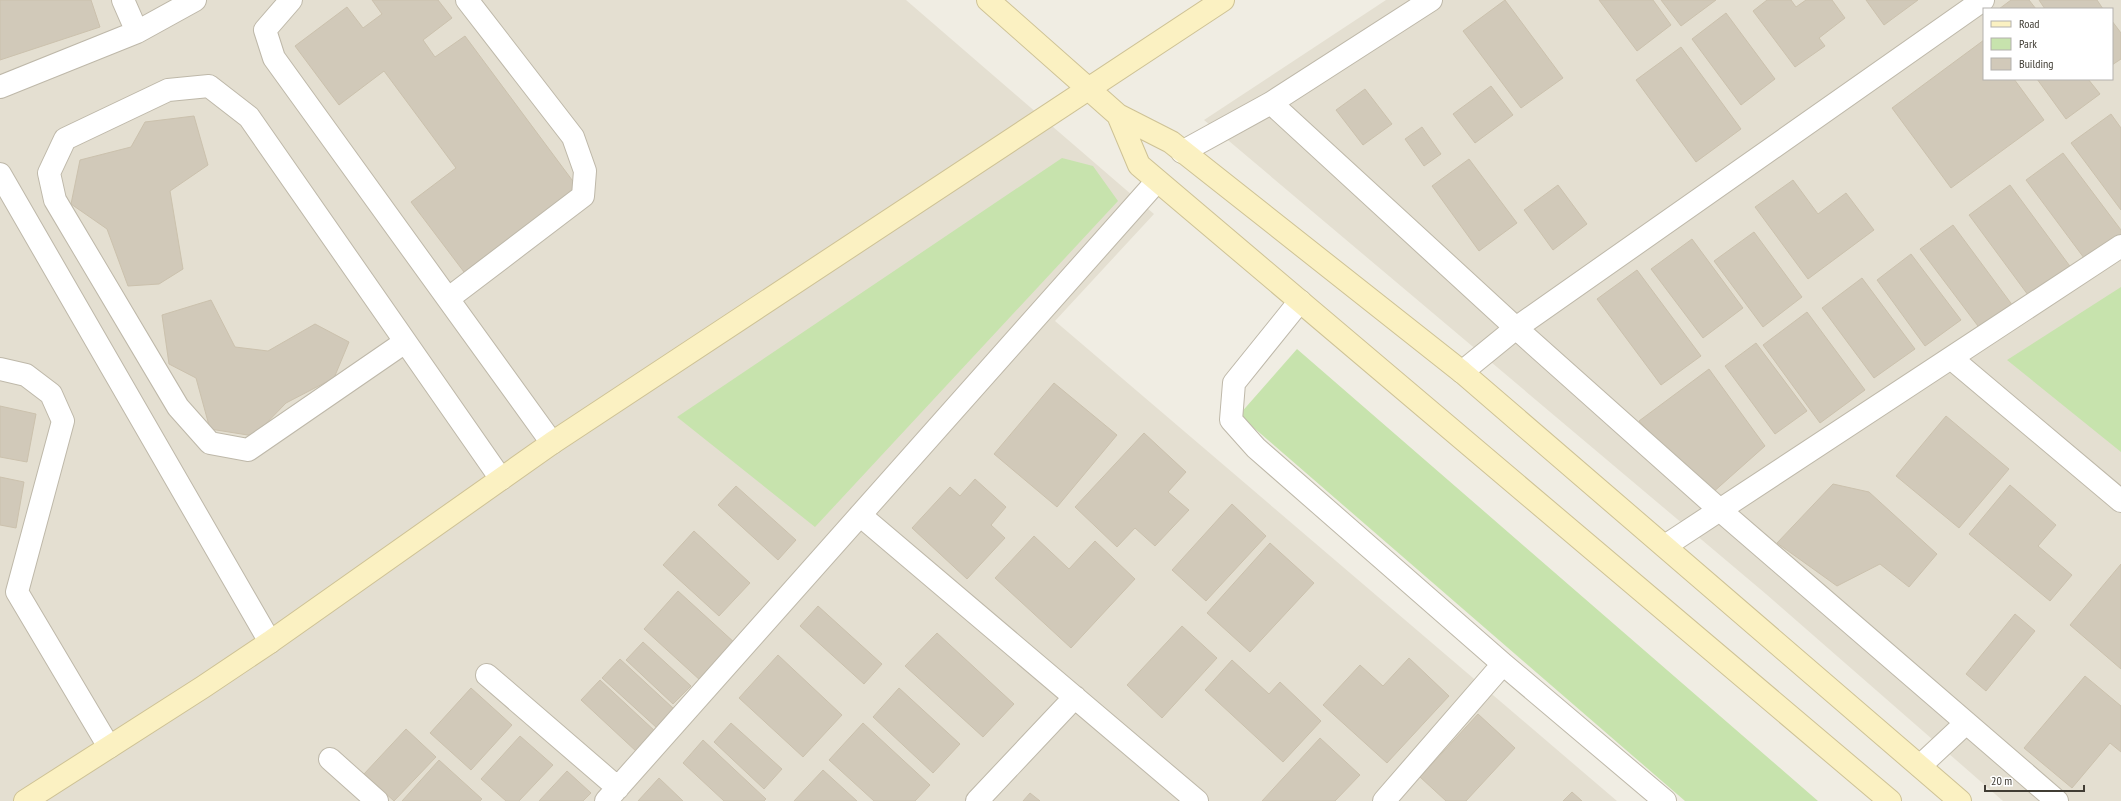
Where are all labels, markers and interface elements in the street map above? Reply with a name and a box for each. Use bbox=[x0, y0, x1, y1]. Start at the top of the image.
legend bbox=[1983, 8, 2113, 80]
text: Road bbox=[2019, 16, 2039, 31]
text: Park bbox=[2019, 36, 2037, 51]
text: Building bbox=[2019, 56, 2054, 71]
scale bar bbox=[1985, 767, 2084, 793]
text: 20 m bbox=[1991, 773, 2012, 788]

